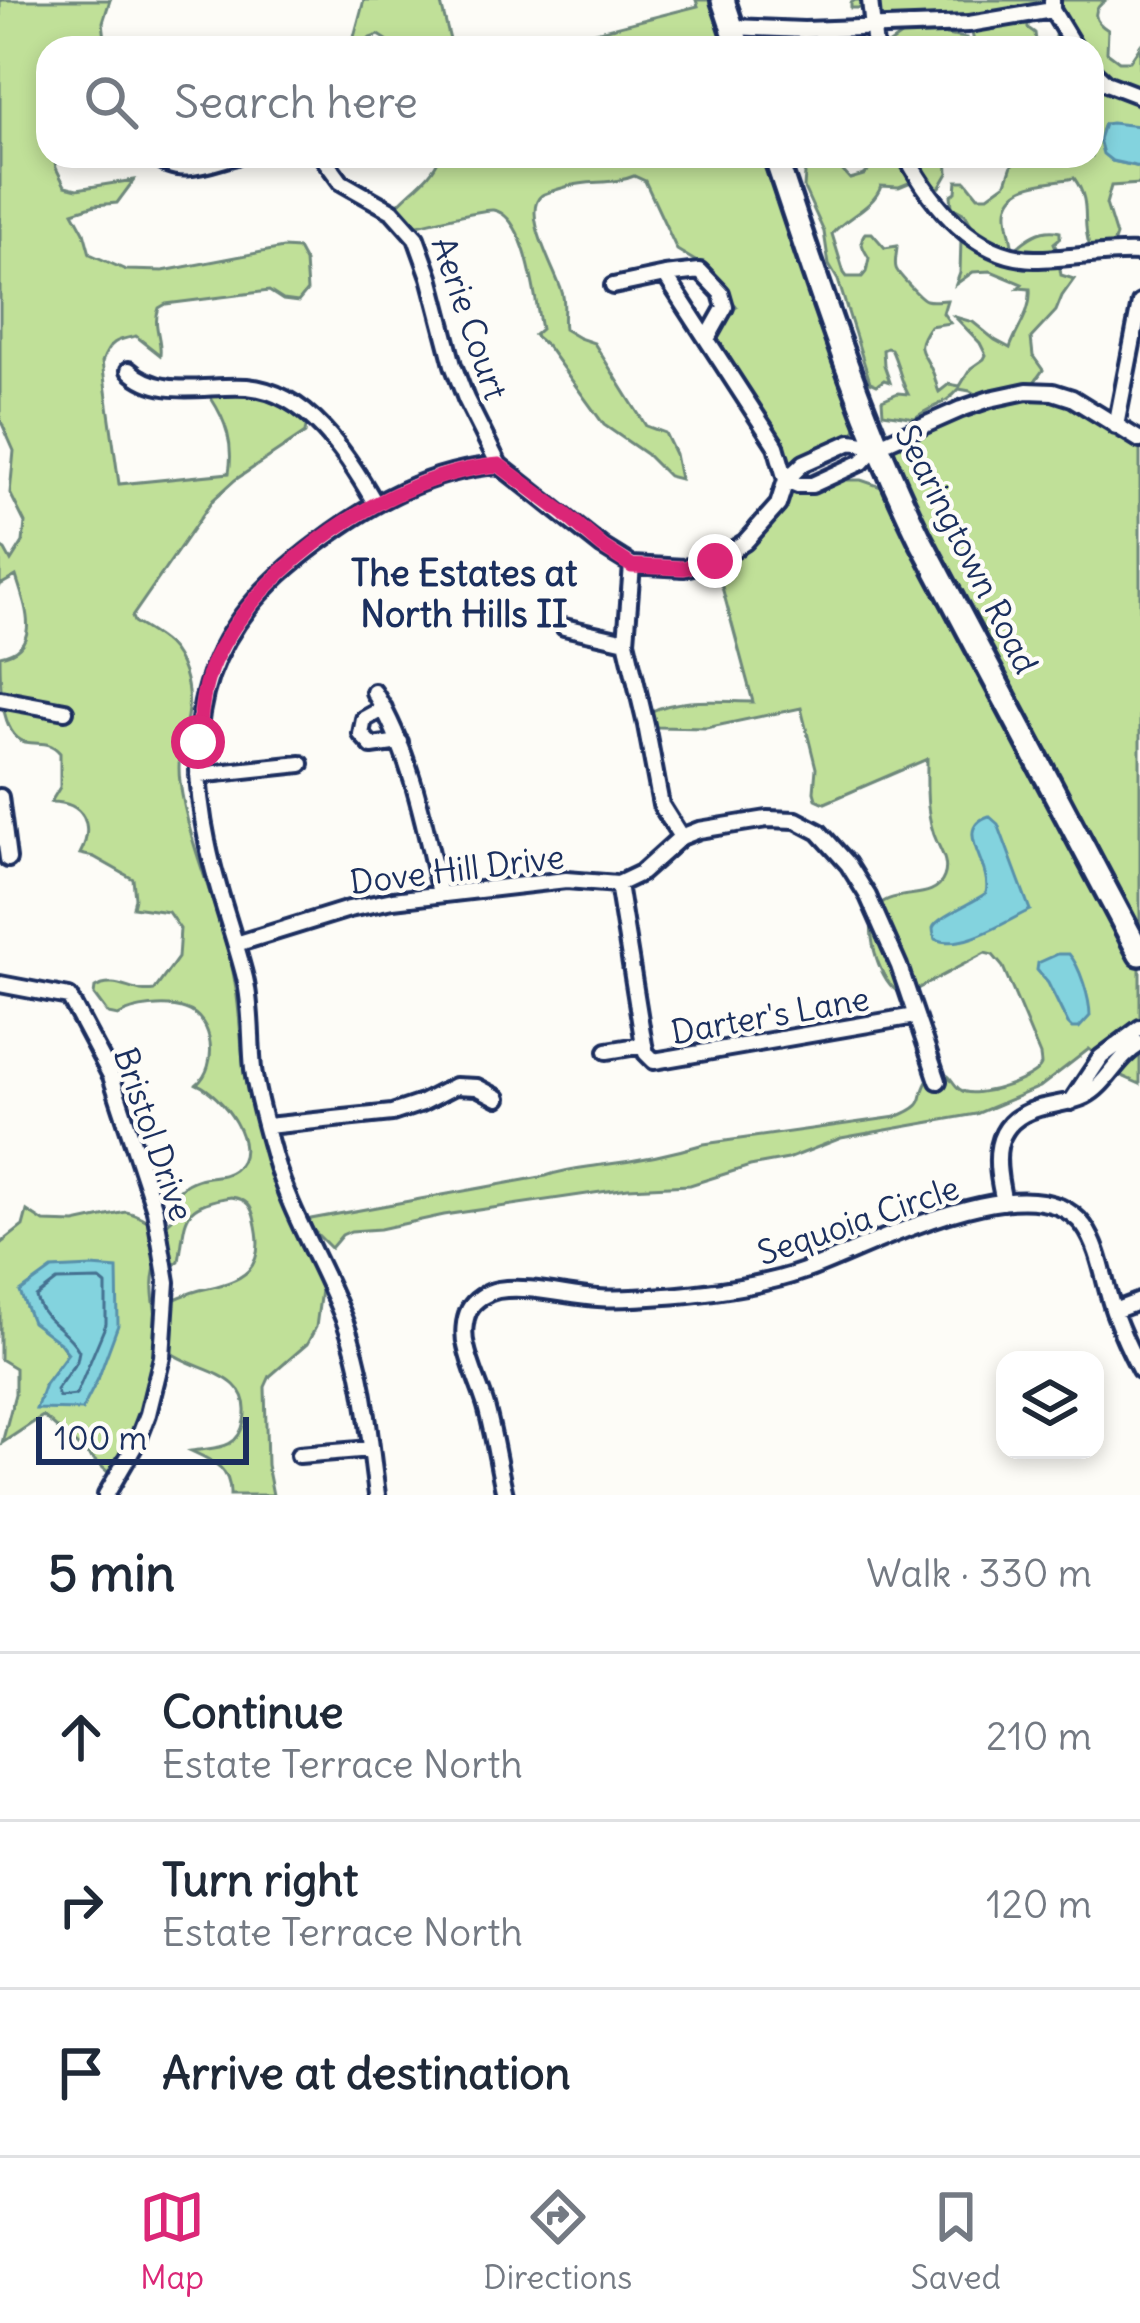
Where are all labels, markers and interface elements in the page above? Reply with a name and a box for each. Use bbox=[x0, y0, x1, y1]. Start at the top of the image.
search box bbox=[36, 36, 1104, 168]
icon: search bbox=[78, 69, 144, 135]
text: Search here bbox=[174, 74, 418, 130]
street label: Aerie Court bbox=[423, 231, 517, 405]
street label: Searingtown Road bbox=[886, 418, 1048, 680]
route end bbox=[688, 534, 742, 588]
district label: The Estates at North Hills II bbox=[351, 551, 577, 637]
route start bbox=[171, 715, 225, 769]
street label: Dove Hill Drive bbox=[348, 835, 566, 903]
street label: Darter's Lane bbox=[668, 977, 872, 1053]
street label: Bristol Drive bbox=[105, 1042, 203, 1226]
street label: Sequoia Circle bbox=[752, 1166, 964, 1274]
map controls bbox=[996, 1351, 1104, 1459]
button: layers bbox=[996, 1351, 1104, 1459]
scale bar bbox=[36, 1411, 249, 1464]
text: 100 m bbox=[54, 1417, 147, 1459]
text: 5 min bbox=[48, 1541, 175, 1605]
text: Walk · 330 m bbox=[866, 1549, 1092, 1598]
text: Continue bbox=[162, 1684, 344, 1740]
icon: ahead bbox=[48, 1704, 114, 1770]
text: 210 m bbox=[986, 1712, 1092, 1761]
text: Estate Terrace North bbox=[162, 1740, 523, 1789]
text: Turn right bbox=[162, 1852, 358, 1908]
icon: right bbox=[48, 1872, 114, 1938]
text: 120 m bbox=[986, 1880, 1092, 1929]
text: Estate Terrace North bbox=[162, 1908, 523, 1957]
icon: arrive bbox=[48, 2040, 114, 2106]
text: Arrive at destination bbox=[162, 2045, 571, 2101]
tab: Map bbox=[139, 2184, 205, 2298]
tab: Directions bbox=[483, 2184, 632, 2298]
tab: Saved bbox=[911, 2184, 1001, 2298]

